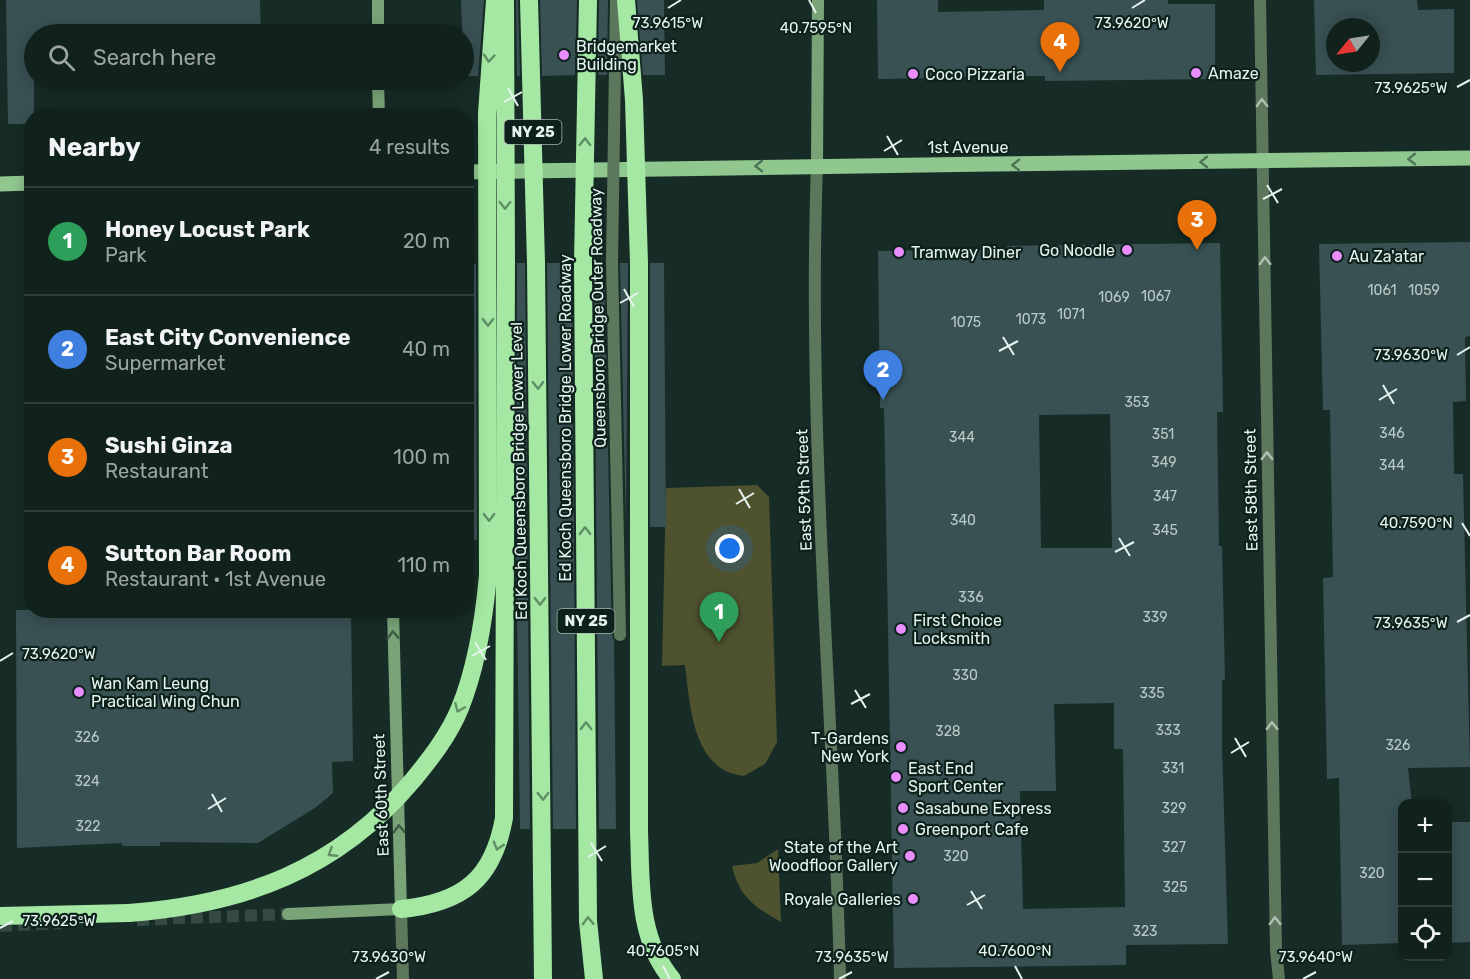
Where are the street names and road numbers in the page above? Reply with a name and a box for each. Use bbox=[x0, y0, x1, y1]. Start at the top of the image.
road number: NY 25 bbox=[504, 120, 562, 144]
street label: 1st Avenue bbox=[928, 138, 1008, 157]
street label: Queensboro Bridge Outer Roadway bbox=[586, 188, 610, 448]
street label: Ed Koch Queensboro Bridge Lower Roadway bbox=[556, 254, 575, 582]
street label: Ed Koch Queensboro Bridge Lower Level bbox=[507, 322, 531, 620]
street label: East 58th Street bbox=[1240, 428, 1262, 552]
street label: East 59th Street bbox=[792, 429, 816, 551]
road number: NY 25 bbox=[558, 609, 614, 633]
street label: East 60th Street bbox=[369, 733, 393, 857]

